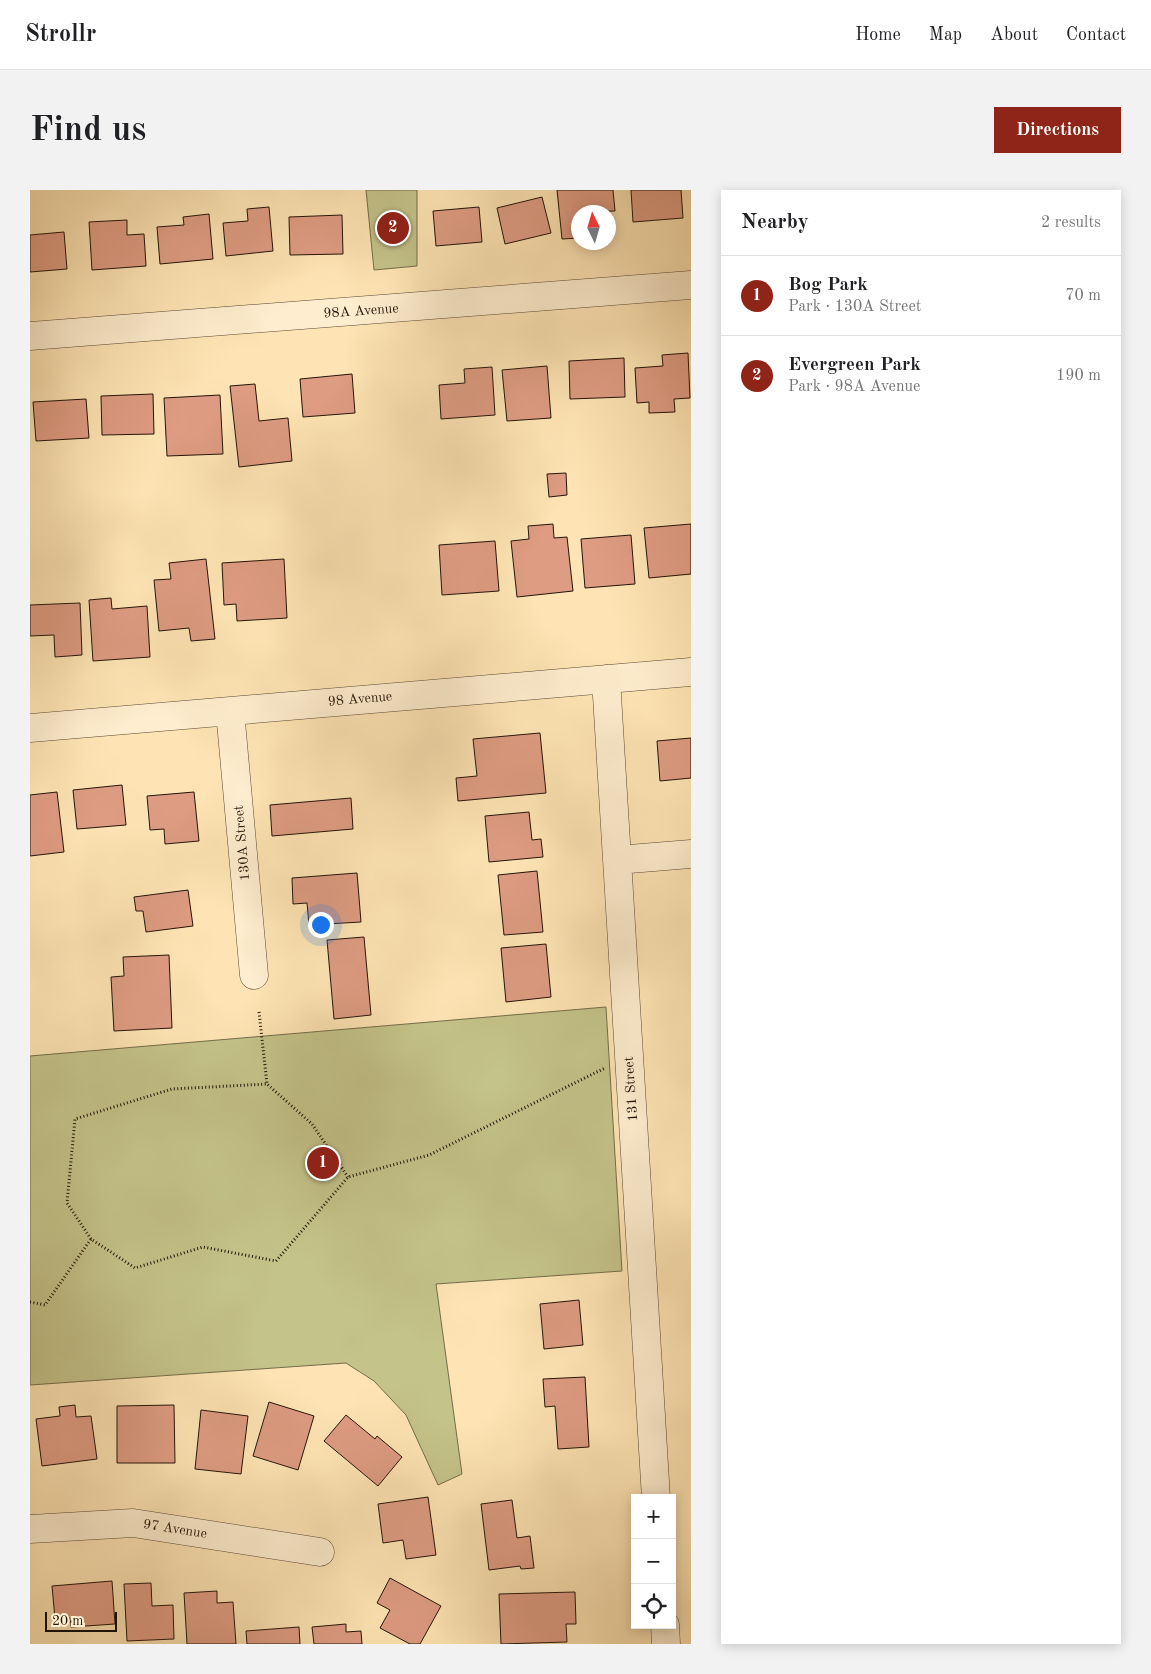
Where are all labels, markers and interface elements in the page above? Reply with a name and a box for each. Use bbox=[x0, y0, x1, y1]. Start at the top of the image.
text: Strollr bbox=[25, 23, 96, 47]
text: Home bbox=[855, 26, 901, 44]
text: Map bbox=[929, 26, 962, 44]
text: About bbox=[990, 26, 1038, 44]
text: Contact bbox=[1066, 26, 1126, 44]
button: Directions bbox=[994, 107, 1121, 153]
text: Find us bbox=[30, 113, 146, 148]
north arrow bbox=[571, 205, 616, 250]
pin: 2 bbox=[377, 209, 409, 247]
text: Nearby bbox=[741, 212, 809, 233]
text: 2 results bbox=[1041, 215, 1101, 231]
text: Bog Park bbox=[788, 276, 868, 295]
text: 1 bbox=[752, 288, 762, 304]
text: 70 m bbox=[1065, 288, 1101, 304]
text: Park · 130A Street bbox=[788, 299, 921, 315]
street label: 98A Avenue bbox=[323, 301, 399, 321]
text: Evergreen Park bbox=[788, 356, 921, 375]
text: 2 bbox=[752, 368, 762, 384]
text: 190 m bbox=[1056, 368, 1101, 384]
text: Park · 98A Avenue bbox=[788, 379, 920, 395]
street label: 98 Avenue bbox=[327, 689, 393, 709]
street label: 130A Street bbox=[232, 804, 252, 882]
your location bbox=[308, 912, 334, 938]
street label: 131 Street bbox=[622, 1056, 640, 1122]
pin: 1 bbox=[307, 1144, 339, 1182]
map controls bbox=[631, 1494, 676, 1629]
button: + bbox=[631, 1494, 676, 1539]
street label: 97 Avenue bbox=[142, 1517, 208, 1541]
button: − bbox=[631, 1539, 676, 1584]
button: locate bbox=[631, 1584, 676, 1629]
scale bar bbox=[45, 1609, 118, 1632]
text: 20 m bbox=[52, 1614, 83, 1628]

